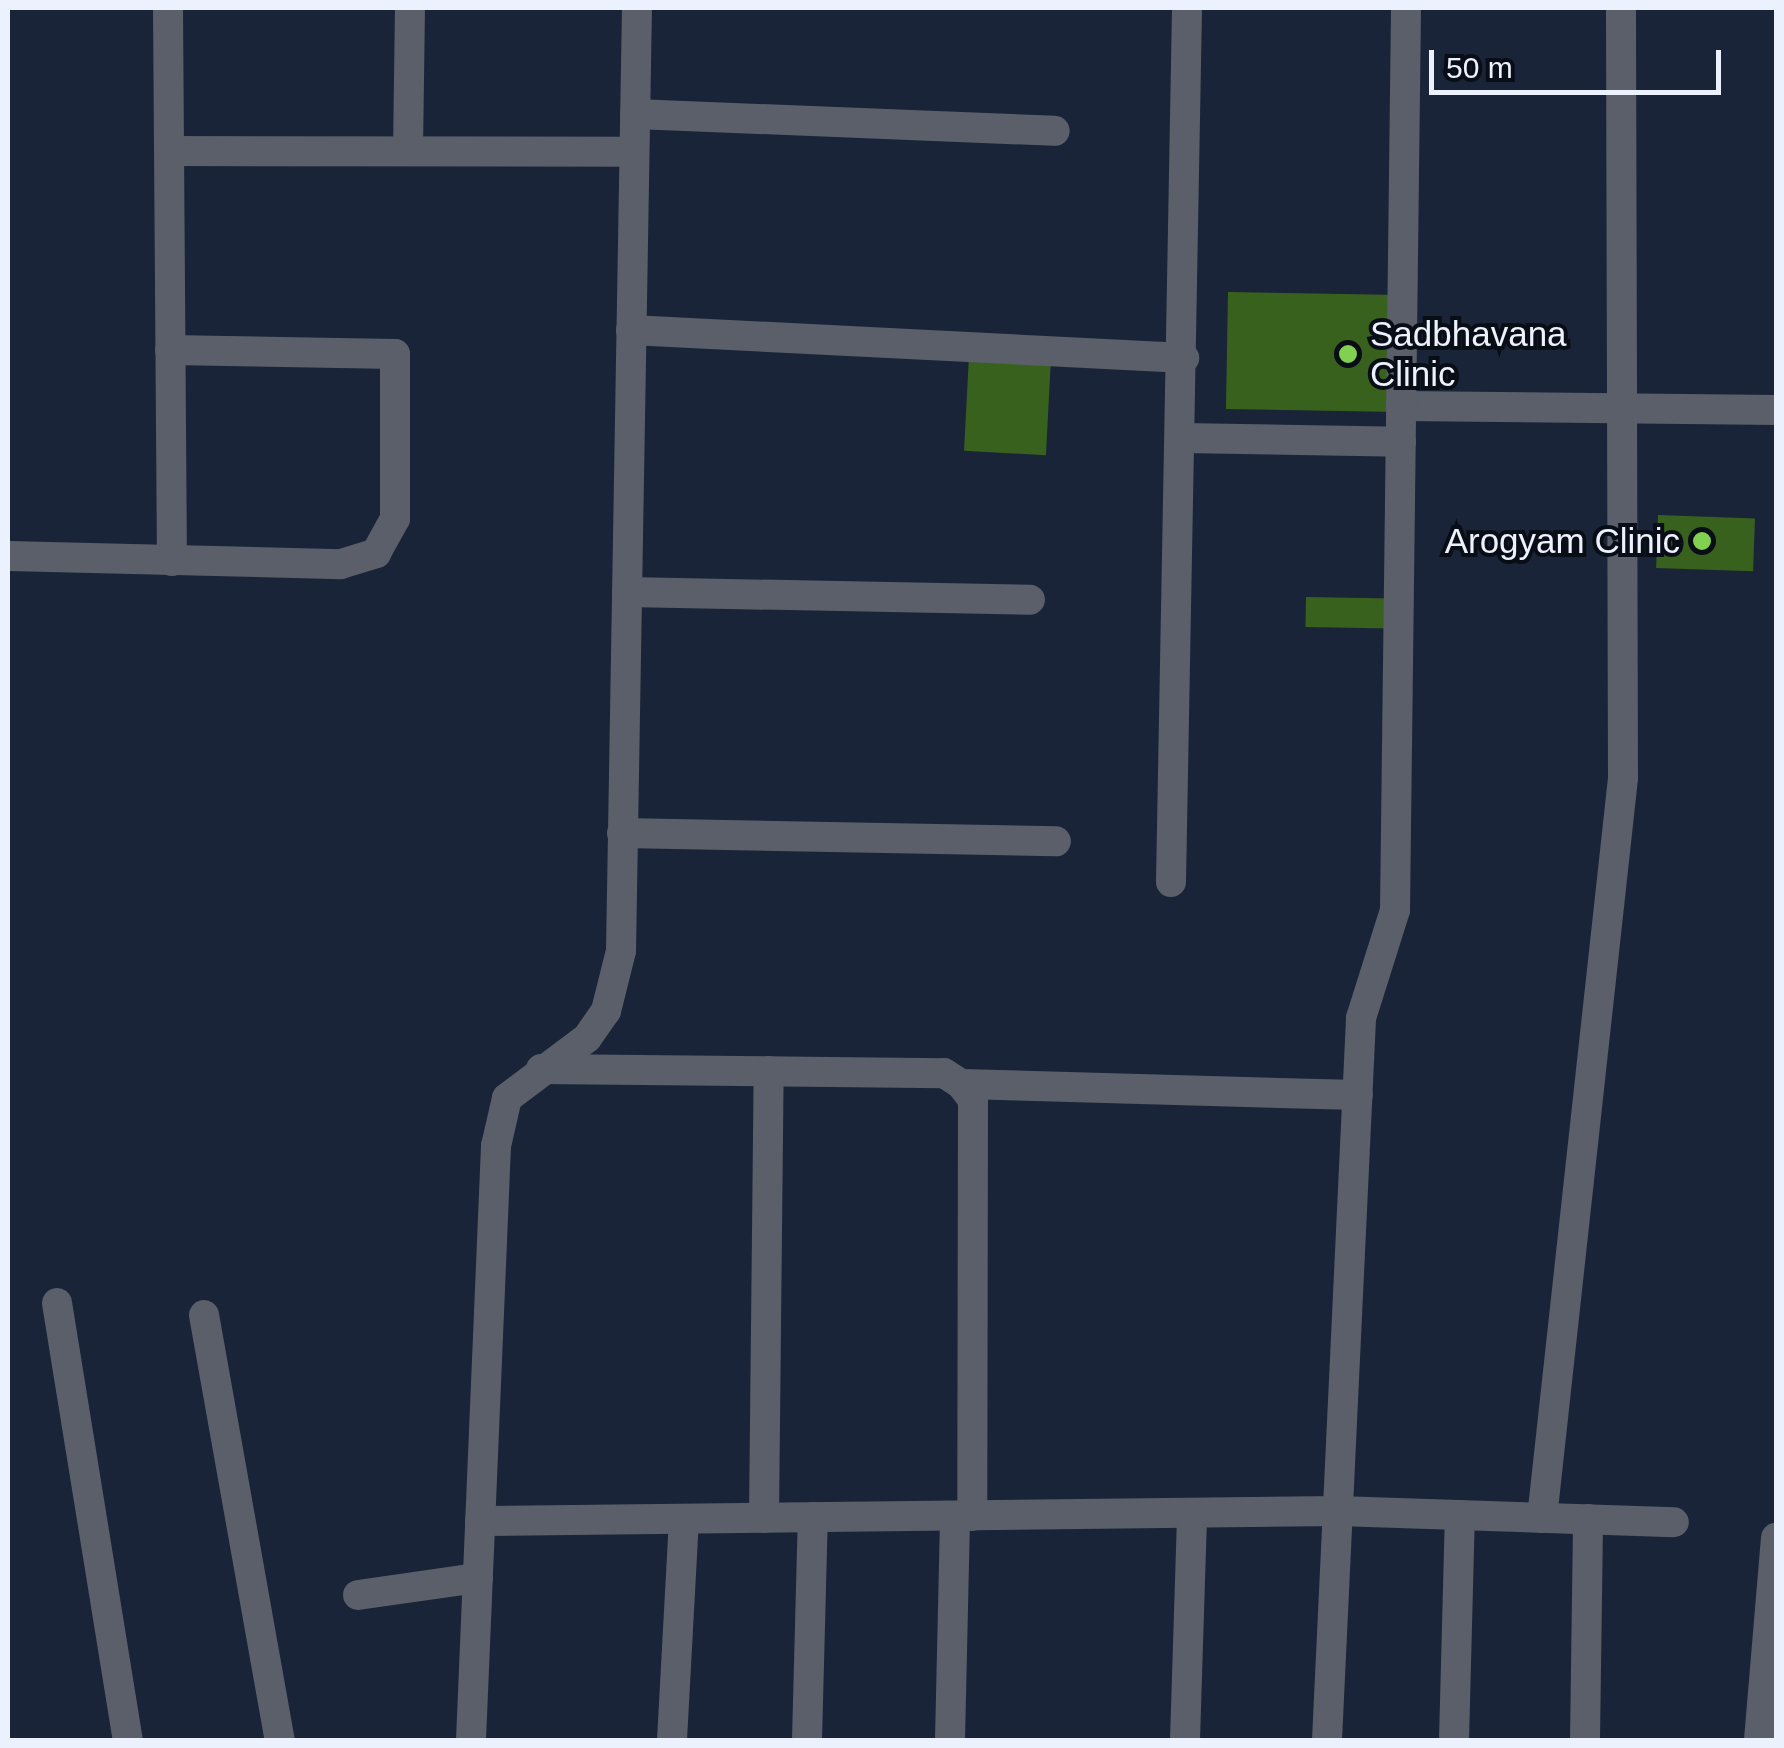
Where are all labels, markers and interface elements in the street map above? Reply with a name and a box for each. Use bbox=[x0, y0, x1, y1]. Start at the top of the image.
scale bar bbox=[1434, 30, 1726, 92]
text: 50 m bbox=[1446, 51, 1513, 84]
place label: Sadbhavana Clinic bbox=[1370, 313, 1567, 395]
marker: Sadbhavana Clinic bbox=[1335, 341, 1361, 367]
place label: Arogyam Clinic bbox=[1445, 520, 1680, 562]
marker: Arogyam Clinic bbox=[1689, 528, 1715, 554]

